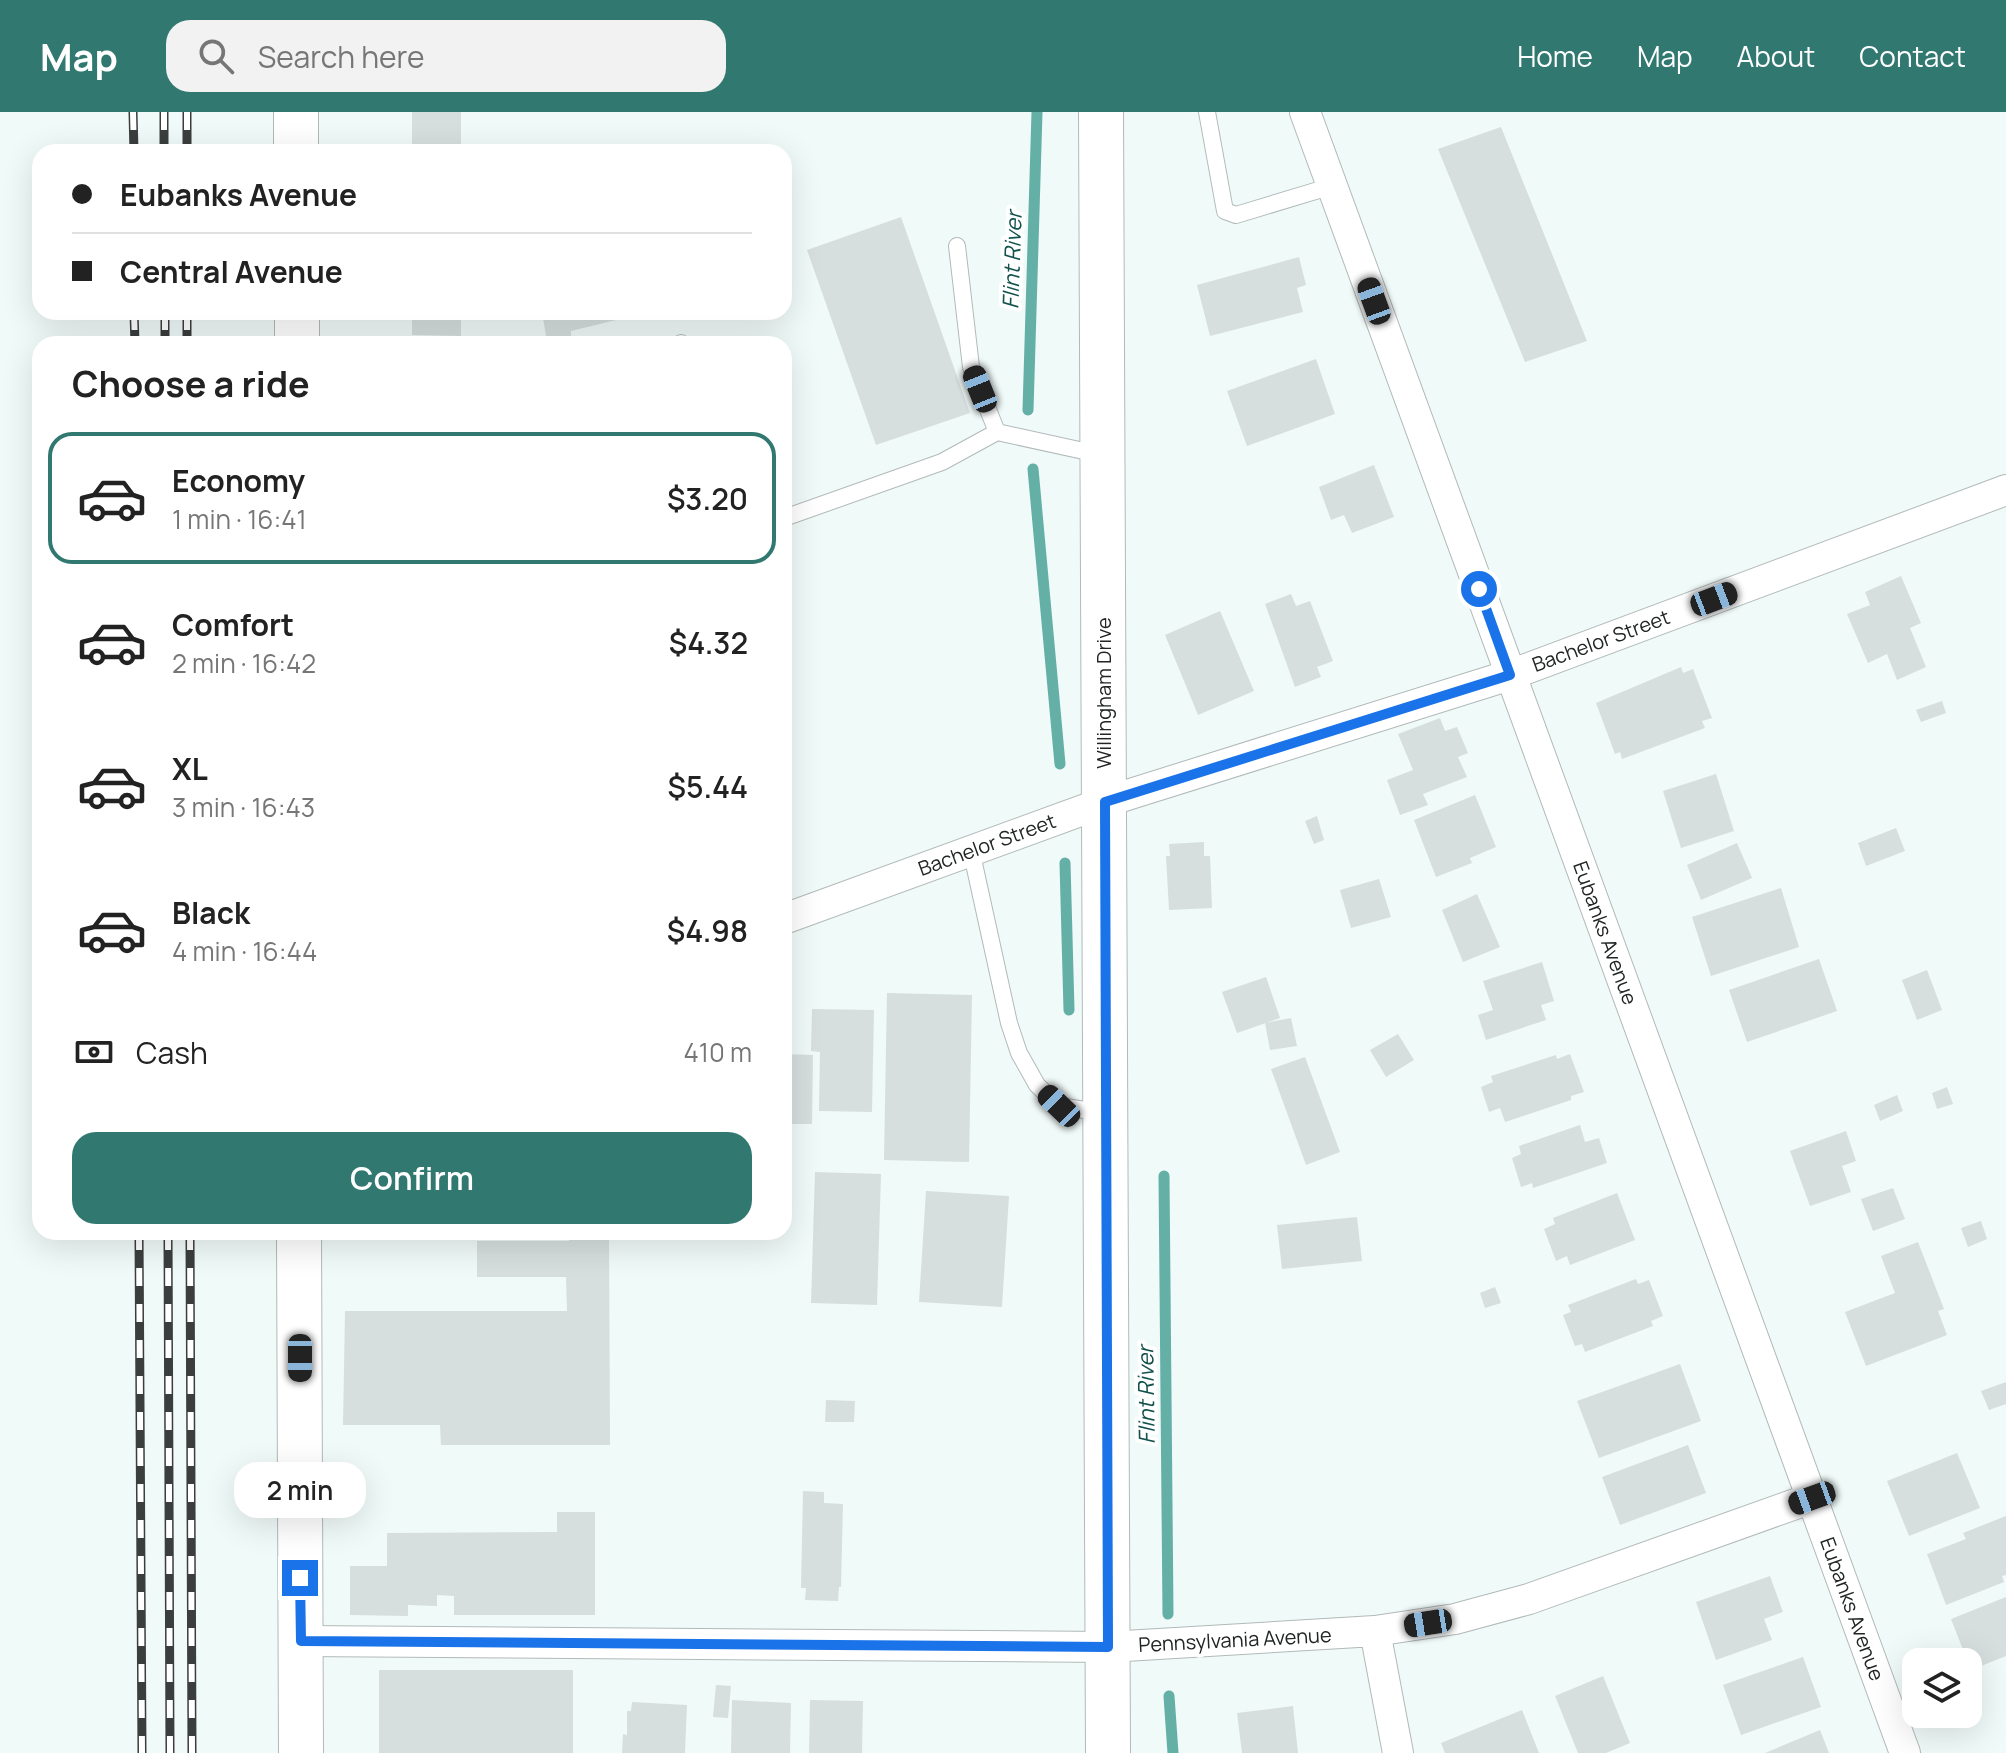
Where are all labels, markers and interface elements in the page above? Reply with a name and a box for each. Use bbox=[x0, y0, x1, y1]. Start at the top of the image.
search box bbox=[166, 20, 726, 92]
text: Map bbox=[40, 30, 118, 82]
icon: search bbox=[194, 34, 238, 78]
text: Search here bbox=[258, 36, 425, 77]
text: Home bbox=[1517, 37, 1593, 75]
text: Map bbox=[1637, 37, 1693, 75]
text: About bbox=[1737, 37, 1815, 75]
text: Contact bbox=[1859, 37, 1966, 75]
text: Eubanks Avenue bbox=[120, 174, 357, 215]
water label: Flint River bbox=[995, 207, 1029, 310]
text: Central Avenue bbox=[120, 251, 343, 292]
car bbox=[1355, 274, 1393, 328]
text: Choose a ride bbox=[72, 359, 310, 408]
car bbox=[960, 362, 1000, 416]
text: Economy bbox=[172, 460, 305, 501]
icon: car bbox=[76, 462, 148, 534]
text: $3.20 bbox=[667, 478, 748, 519]
text: 1 min · 16:41 bbox=[172, 501, 307, 537]
route start bbox=[1461, 571, 1497, 607]
car bbox=[1687, 579, 1741, 619]
street label: Bachelor Street bbox=[1528, 603, 1673, 678]
text: Comfort bbox=[172, 604, 294, 645]
icon: car bbox=[76, 606, 148, 678]
street label: Willingham Drive bbox=[1090, 617, 1117, 769]
text: $4.32 bbox=[669, 622, 748, 663]
text: 2 min · 16:42 bbox=[172, 645, 316, 681]
text: XL bbox=[172, 748, 208, 789]
icon: car bbox=[76, 750, 148, 822]
text: $5.44 bbox=[667, 766, 748, 807]
text: 3 min · 16:43 bbox=[172, 789, 315, 825]
street label: Bachelor Street bbox=[914, 807, 1059, 882]
street label: Eubanks Avenue bbox=[1567, 857, 1644, 1008]
text: Black bbox=[172, 892, 250, 933]
icon: car bbox=[76, 894, 148, 966]
text: $4.98 bbox=[667, 910, 748, 951]
text: 4 min · 16:44 bbox=[172, 933, 317, 969]
icon: cash bbox=[72, 1030, 116, 1074]
text: Cash bbox=[136, 1032, 208, 1073]
text: 410 m bbox=[683, 1034, 752, 1070]
car bbox=[1033, 1081, 1085, 1131]
button: Confirm bbox=[72, 1132, 752, 1224]
car bbox=[288, 1334, 312, 1382]
water label: Flint River bbox=[1130, 1343, 1162, 1444]
callout: 2 min bbox=[234, 1462, 366, 1518]
text: 2 min bbox=[267, 1472, 333, 1508]
car bbox=[1785, 1479, 1839, 1517]
street label: Eubanks Avenue bbox=[1814, 1533, 1891, 1684]
route end bbox=[282, 1560, 318, 1596]
car bbox=[1402, 1607, 1454, 1639]
street label: Pennsylvania Avenue bbox=[1138, 1621, 1332, 1658]
map controls bbox=[1902, 1648, 1982, 1728]
button: layers bbox=[1902, 1648, 1982, 1728]

